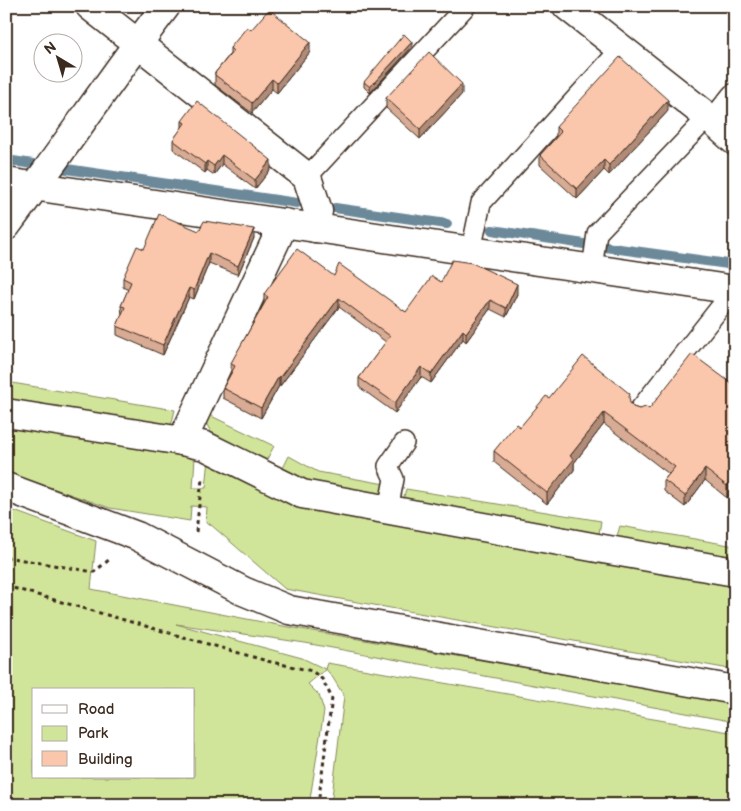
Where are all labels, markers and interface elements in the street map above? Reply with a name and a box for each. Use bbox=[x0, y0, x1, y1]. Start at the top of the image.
north arrow bbox=[32, 32, 82, 82]
text: N bbox=[41, 38, 60, 58]
legend bbox=[32, 688, 195, 778]
text: Road bbox=[78, 700, 114, 719]
text: Park bbox=[78, 724, 109, 743]
text: Building bbox=[78, 750, 133, 769]

